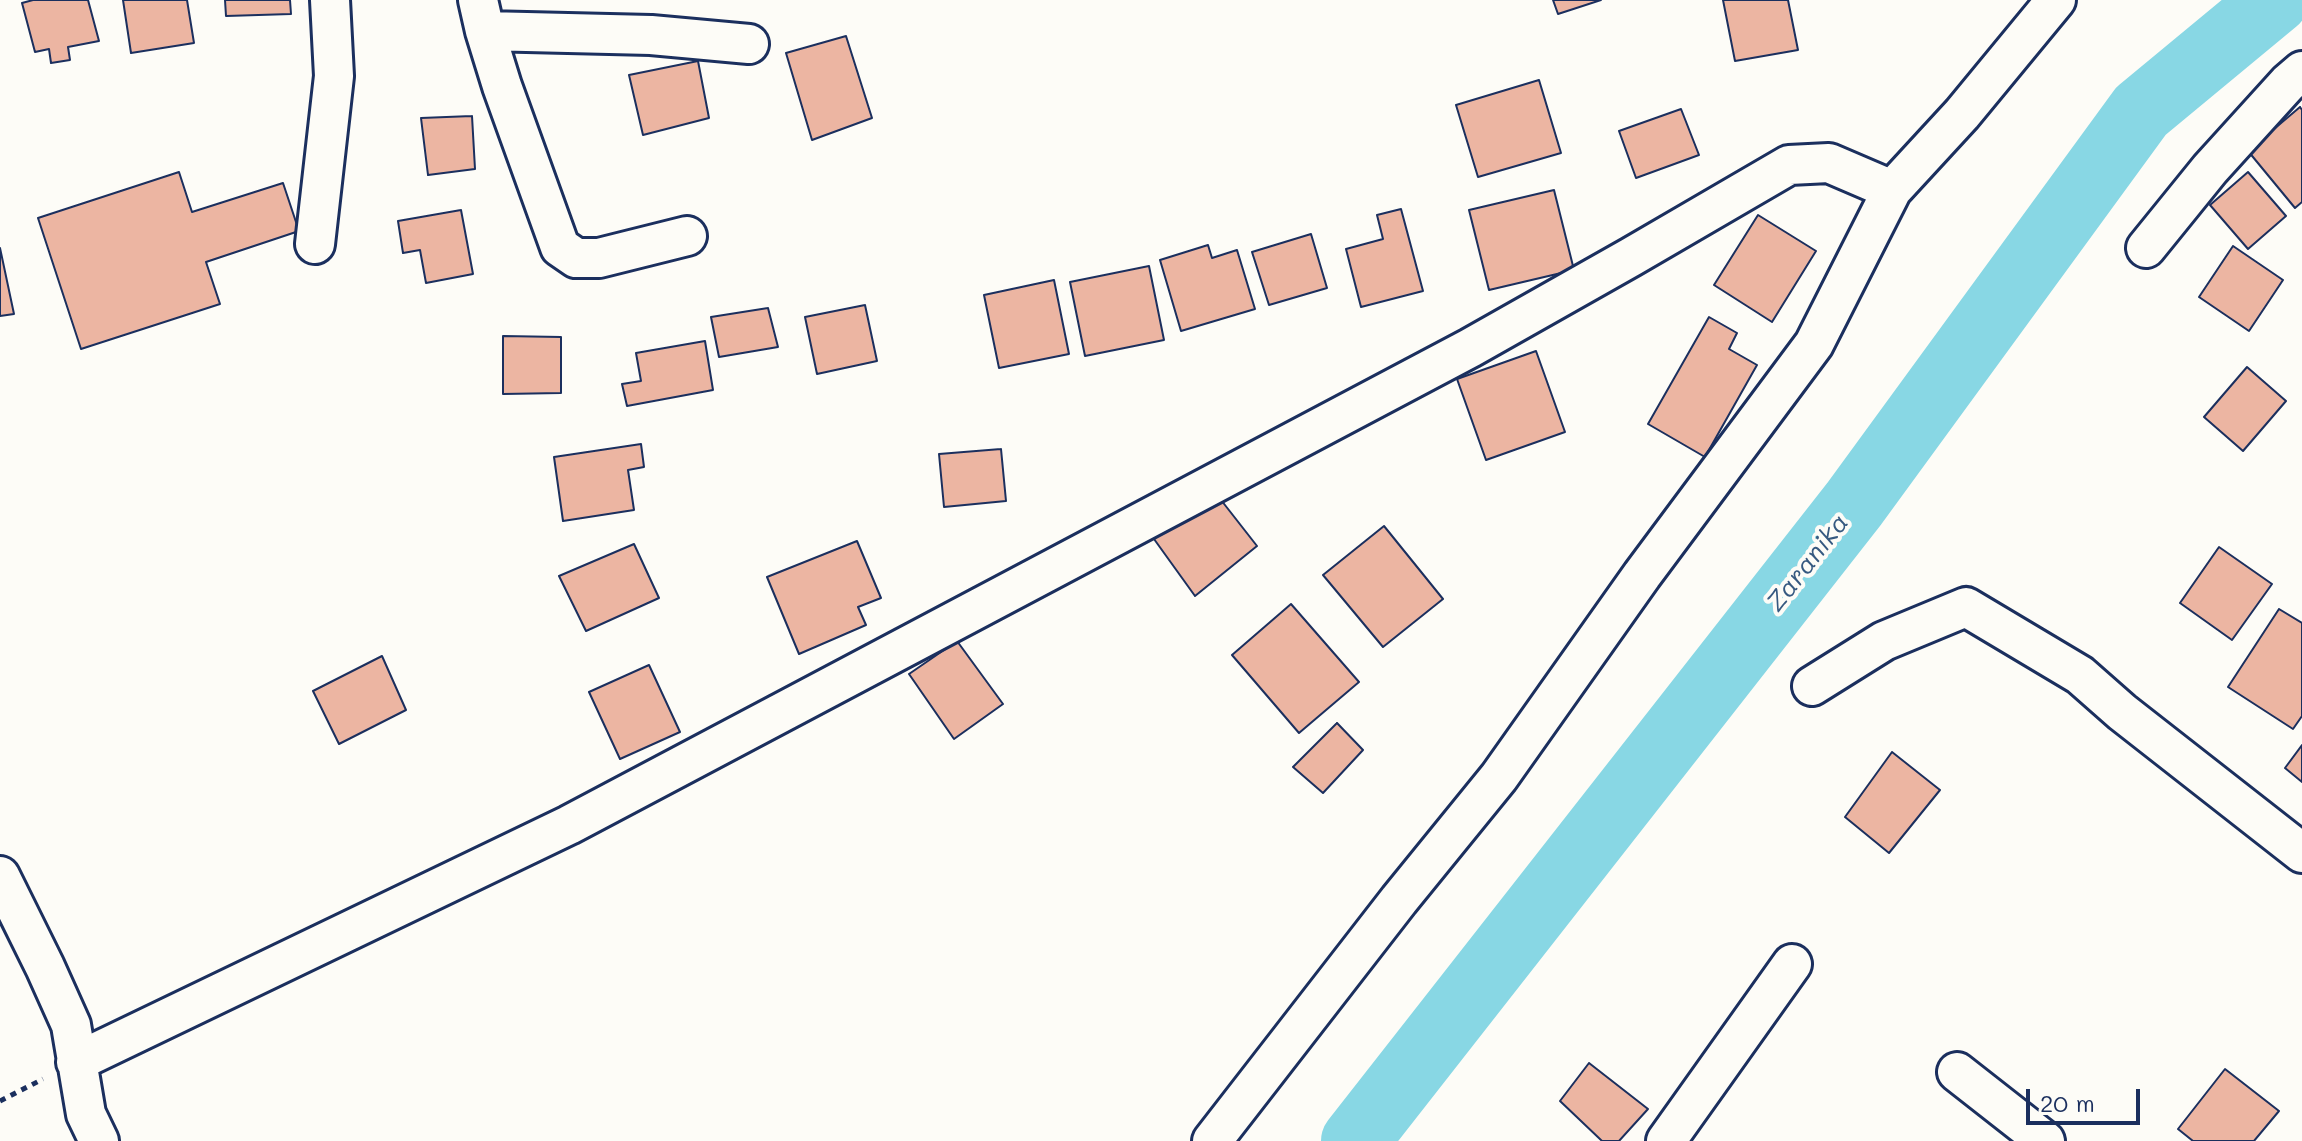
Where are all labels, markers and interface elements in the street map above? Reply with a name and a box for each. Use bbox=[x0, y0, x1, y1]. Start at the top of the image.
water label: Zaranika bbox=[1760, 508, 1856, 618]
scale bar bbox=[2030, 1073, 2144, 1123]
text: 20 m bbox=[2040, 1087, 2095, 1118]

